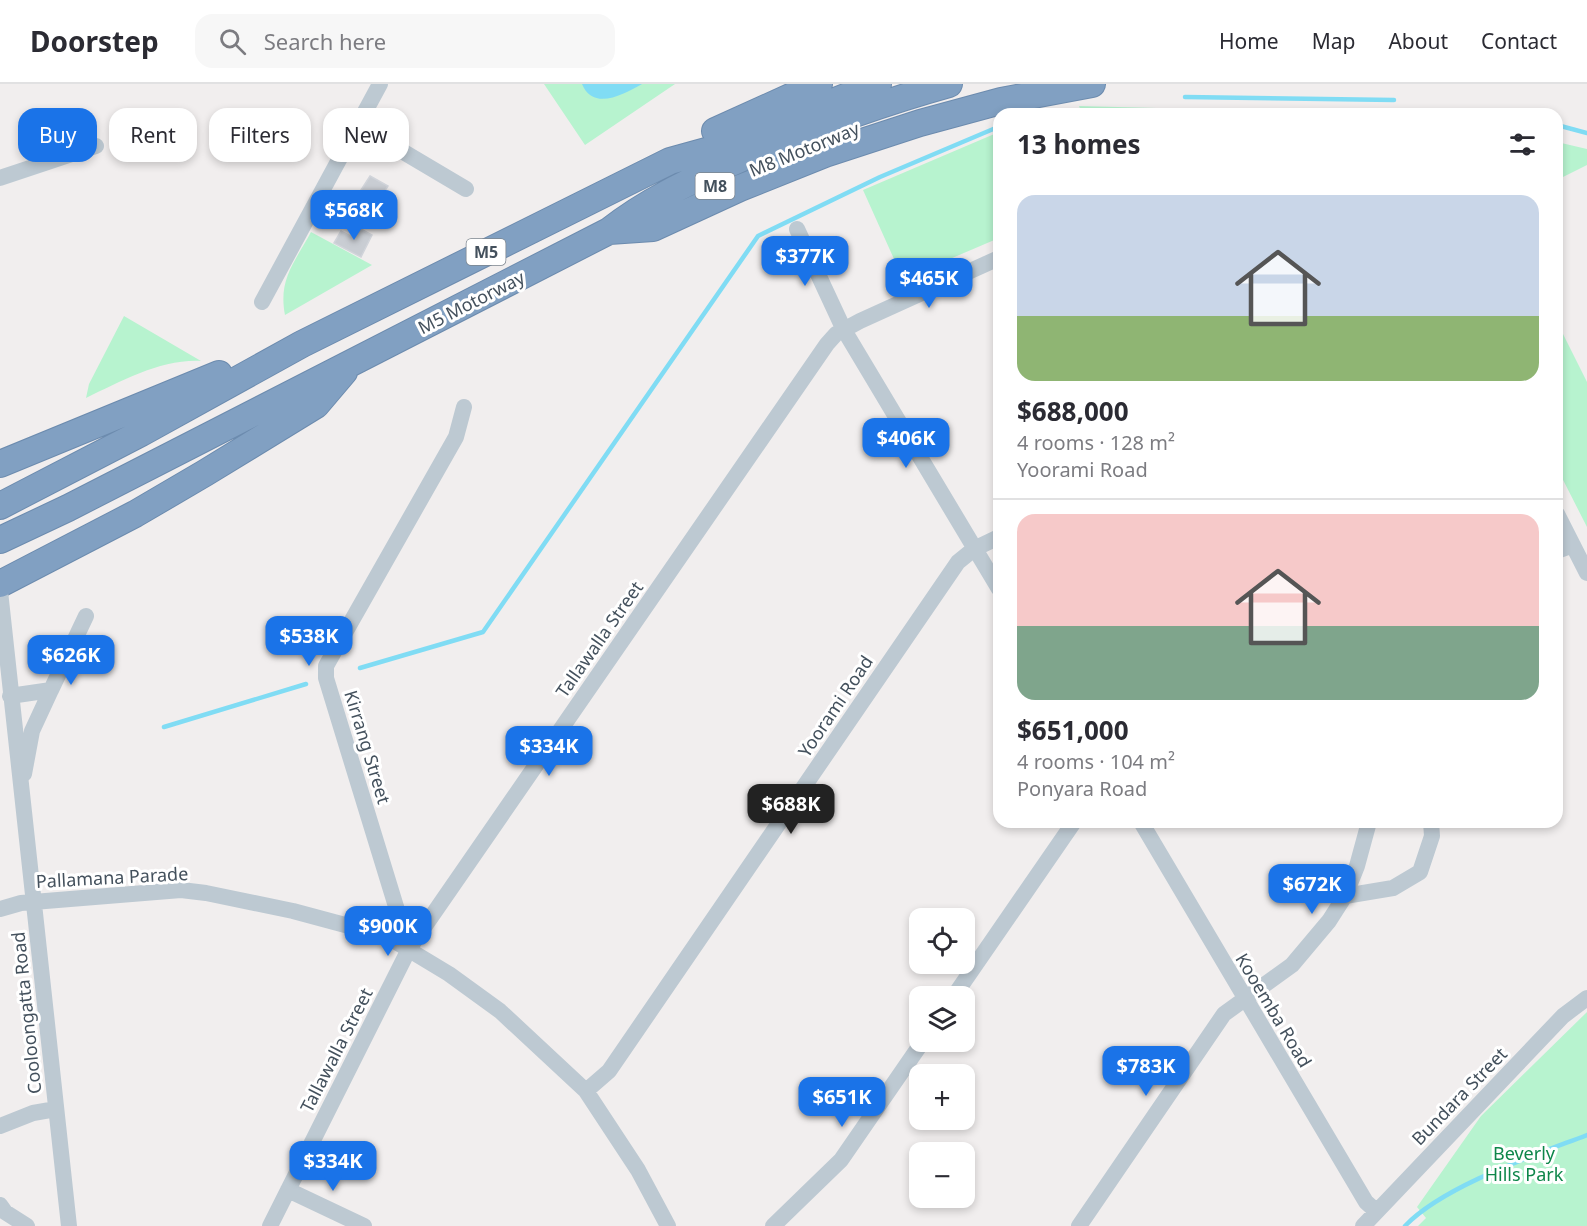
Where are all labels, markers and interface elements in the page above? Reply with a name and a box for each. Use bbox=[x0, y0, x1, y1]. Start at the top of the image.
search box bbox=[195, 14, 615, 68]
text: Doorstep bbox=[30, 22, 159, 60]
icon: search bbox=[216, 25, 249, 58]
text: Search here bbox=[264, 26, 386, 56]
text: Home bbox=[1219, 27, 1279, 55]
text: Map bbox=[1312, 27, 1355, 55]
text: About bbox=[1388, 27, 1448, 55]
text: Contact bbox=[1481, 27, 1557, 55]
chip: Buy bbox=[18, 108, 97, 162]
chip: Rent bbox=[109, 108, 197, 162]
chip: Filters bbox=[209, 108, 311, 162]
chip: New bbox=[323, 108, 409, 162]
street label: M8 Motorway bbox=[745, 116, 863, 182]
text: 13 homes bbox=[1017, 126, 1141, 162]
icon: filters bbox=[1506, 128, 1539, 161]
road number: M8 bbox=[696, 173, 734, 199]
pin: $568K bbox=[312, 190, 396, 241]
text: $568K bbox=[324, 196, 384, 223]
icon: home bbox=[1224, 234, 1332, 342]
pin: $377K bbox=[763, 236, 847, 287]
road number: M5 bbox=[466, 239, 506, 265]
text: $377K bbox=[775, 242, 835, 269]
pin: $465K bbox=[887, 258, 971, 309]
street label: M5 Motorway bbox=[414, 264, 529, 339]
text: $465K bbox=[899, 264, 959, 291]
text: $688,000 bbox=[1017, 393, 1129, 429]
pin: $406K bbox=[864, 418, 948, 469]
text: $406K bbox=[876, 424, 936, 451]
text: 4 rooms · 128 m² bbox=[1017, 429, 1175, 456]
text: Yoorami Road bbox=[1017, 456, 1148, 483]
icon: home bbox=[1224, 553, 1332, 661]
street label: Tallawalla Street bbox=[550, 576, 648, 702]
pin: $538K bbox=[267, 616, 351, 667]
text: $538K bbox=[279, 622, 339, 649]
pin: $626K bbox=[29, 635, 113, 686]
text: $626K bbox=[41, 641, 101, 668]
street label: Yoorami Road bbox=[792, 651, 878, 761]
street label: Kirrang Street bbox=[339, 687, 397, 807]
text: $651,000 bbox=[1017, 712, 1129, 748]
pin: $334K bbox=[507, 726, 591, 777]
text: $334K bbox=[519, 732, 579, 759]
text: 4 rooms · 104 m² bbox=[1017, 748, 1175, 775]
text: Ponyara Road bbox=[1017, 775, 1147, 802]
pin: $688K bbox=[749, 784, 833, 835]
text: $688K bbox=[761, 790, 821, 817]
street label: Pallamana Parade bbox=[35, 861, 189, 893]
pin: $672K bbox=[1270, 864, 1354, 915]
text: $672K bbox=[1282, 870, 1342, 897]
pin: $900K bbox=[346, 906, 430, 957]
map controls bbox=[909, 908, 975, 1208]
button: locate bbox=[909, 908, 975, 974]
text: $900K bbox=[358, 912, 418, 939]
street label: Cooloongatta Road bbox=[6, 931, 46, 1095]
street label: Kooemba Road bbox=[1230, 949, 1318, 1071]
street label: Tallawalla Street bbox=[294, 983, 378, 1116]
button: layers bbox=[909, 986, 975, 1052]
street label: Bundara Street bbox=[1406, 1042, 1512, 1150]
pin: $783K bbox=[1104, 1046, 1188, 1097]
text: $783K bbox=[1116, 1052, 1176, 1079]
button: + bbox=[909, 1064, 975, 1130]
pin: $651K bbox=[800, 1077, 884, 1128]
text: $651K bbox=[812, 1083, 872, 1110]
pin: $334K bbox=[291, 1141, 375, 1192]
park label: Beverly Hills Park bbox=[1485, 1141, 1564, 1186]
button: − bbox=[909, 1142, 975, 1208]
text: $334K bbox=[303, 1147, 363, 1174]

